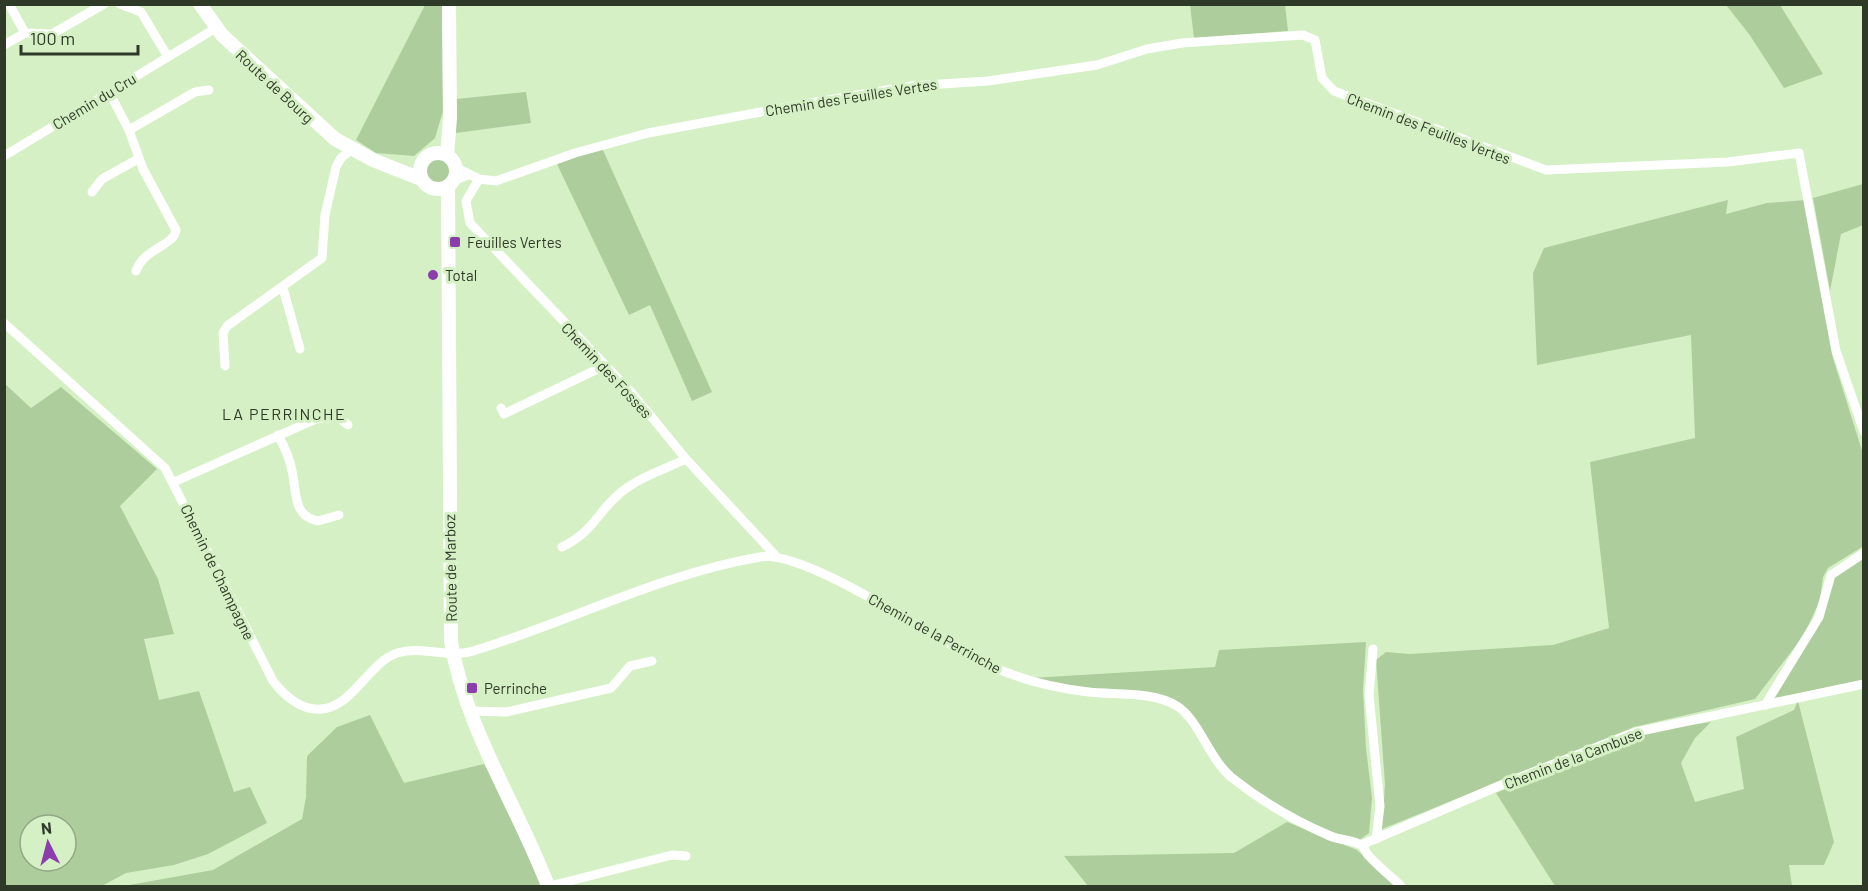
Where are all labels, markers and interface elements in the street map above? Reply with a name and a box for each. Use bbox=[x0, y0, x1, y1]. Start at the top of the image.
scale bar bbox=[21, 18, 138, 56]
text: 100 m bbox=[30, 27, 75, 49]
street label: Route de Bourg bbox=[232, 45, 318, 127]
street label: Chemin du Cru bbox=[49, 69, 139, 133]
street label: Chemin des Feuilles Vertes bbox=[764, 75, 938, 119]
street label: Chemin des Feuilles Vertes bbox=[1345, 89, 1513, 167]
place label: Feuilles Vertes bbox=[467, 233, 562, 251]
marker: Feuilles Vertes bbox=[448, 235, 462, 249]
place label: Total bbox=[445, 266, 477, 284]
marker: Total bbox=[426, 268, 440, 282]
street label: Chemin des Fosses bbox=[558, 319, 656, 421]
district label: LA PERRINCHE bbox=[222, 404, 346, 423]
street label: Chemin de Champagne bbox=[177, 501, 259, 643]
street label: Route de Marboz bbox=[440, 514, 460, 622]
street label: Chemin de la Perrinche bbox=[866, 589, 1004, 677]
place label: Perrinche bbox=[484, 679, 547, 697]
marker: Perrinche bbox=[465, 681, 479, 695]
street label: Chemin de la Cambuse bbox=[1502, 723, 1644, 793]
north arrow bbox=[18, 813, 78, 873]
text: N bbox=[40, 818, 53, 838]

